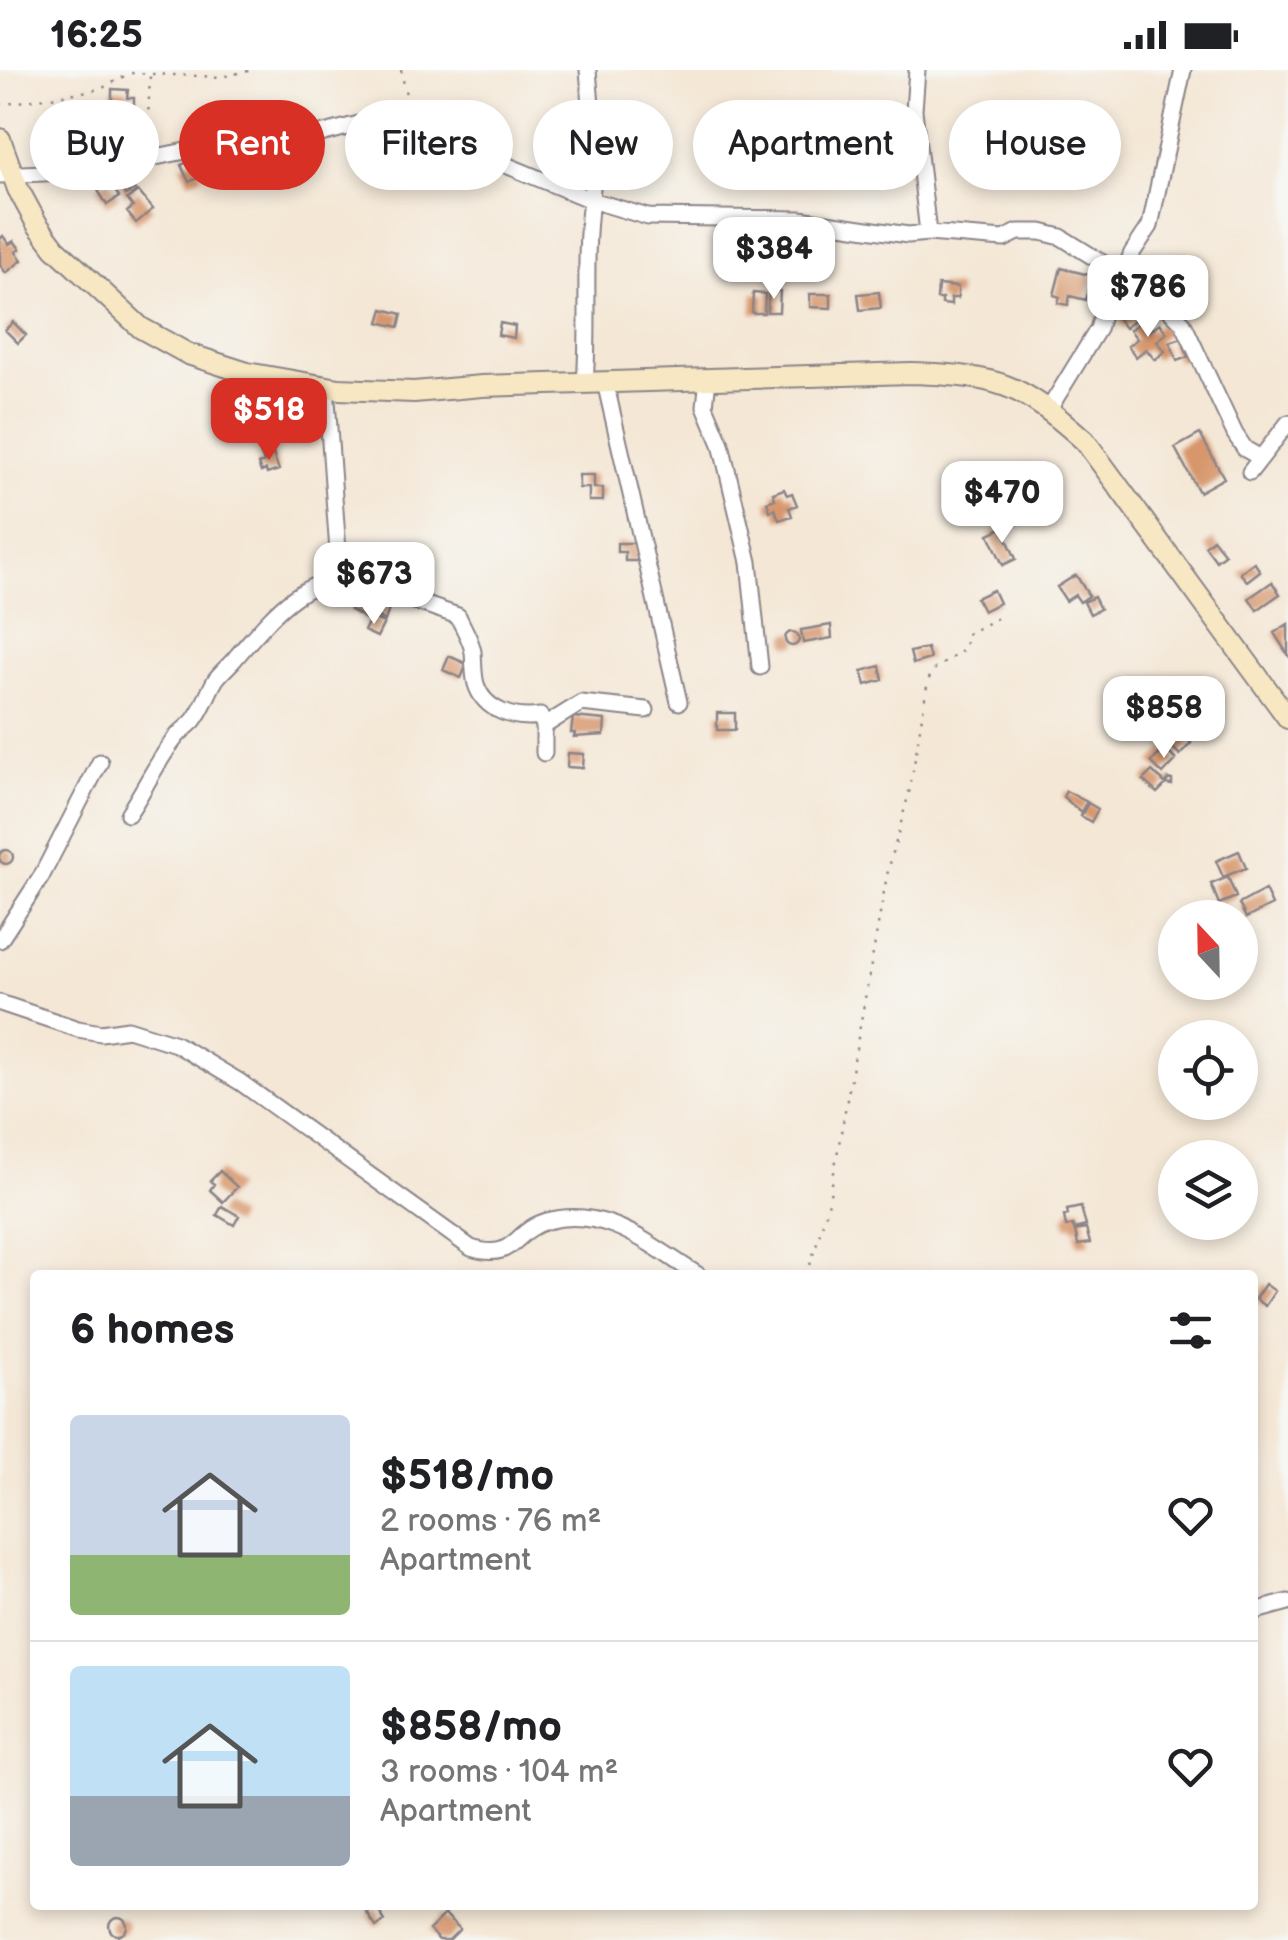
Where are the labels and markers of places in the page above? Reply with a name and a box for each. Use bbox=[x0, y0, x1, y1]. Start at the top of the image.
pin: $384 bbox=[715, 217, 833, 302]
pin: $786 bbox=[1089, 255, 1207, 340]
pin: $518 bbox=[210, 378, 328, 463]
pin: $470 bbox=[943, 461, 1061, 546]
pin: $673 bbox=[315, 542, 433, 627]
pin: $858 bbox=[1105, 676, 1223, 761]

